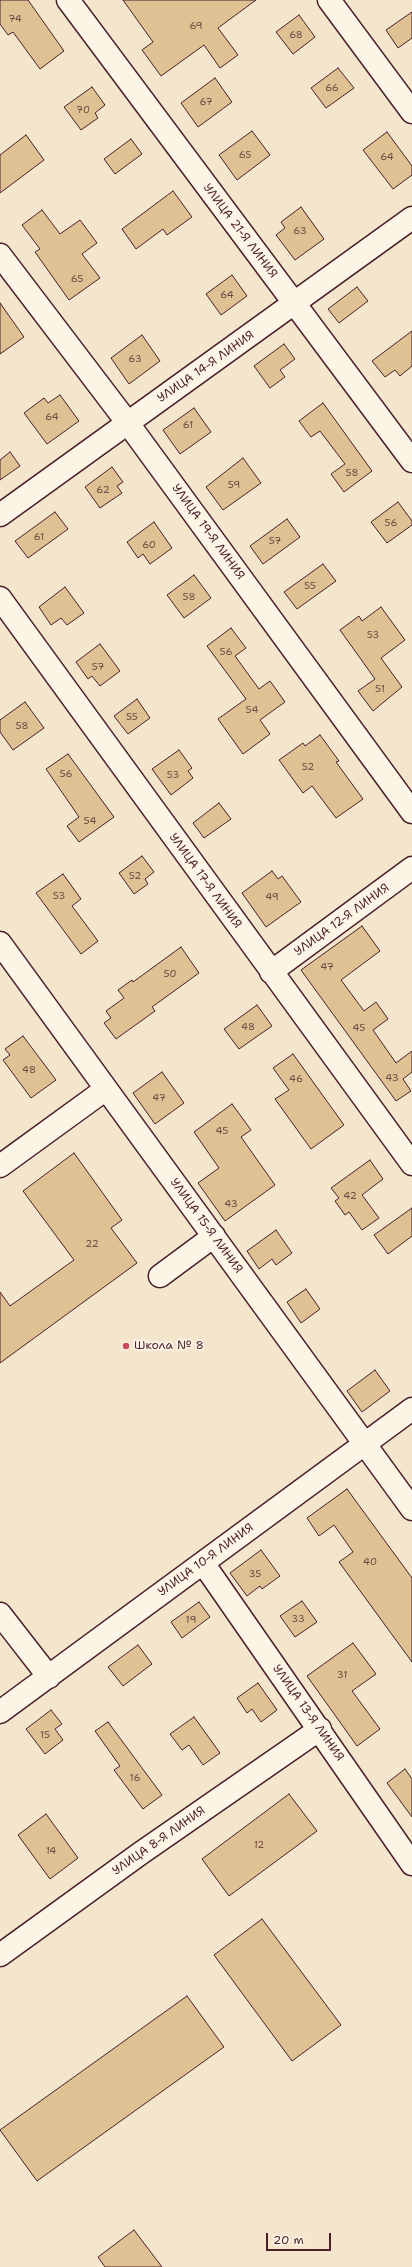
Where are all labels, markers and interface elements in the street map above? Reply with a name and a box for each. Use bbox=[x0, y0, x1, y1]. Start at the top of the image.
house number: 74 bbox=[8, 13, 22, 25]
house number: 69 bbox=[189, 20, 203, 32]
house number: 68 bbox=[289, 29, 303, 41]
house number: 66 bbox=[325, 82, 339, 94]
house number: 67 bbox=[200, 96, 212, 108]
house number: 70 bbox=[76, 104, 90, 116]
house number: 65 bbox=[239, 149, 251, 161]
house number: 64 bbox=[380, 151, 394, 163]
street label: УЛИЦА 21-Я ЛИНИЯ bbox=[200, 181, 280, 281]
house number: 63 bbox=[293, 225, 307, 237]
house number: 65 bbox=[71, 273, 83, 285]
house number: 64 bbox=[220, 289, 234, 301]
street label: УЛИЦА 14-Я ЛИНИЯ bbox=[155, 328, 257, 406]
house number: 63 bbox=[128, 353, 142, 365]
house number: 64 bbox=[45, 411, 59, 423]
house number: 61 bbox=[183, 419, 193, 431]
house number: 58 bbox=[346, 467, 358, 479]
house number: 59 bbox=[228, 479, 240, 491]
street label: УЛИЦА 19-Я ЛИНИЯ bbox=[169, 481, 247, 583]
house number: 62 bbox=[96, 484, 110, 496]
house number: 56 bbox=[385, 517, 397, 529]
house number: 61 bbox=[34, 531, 44, 543]
house number: 57 bbox=[269, 535, 281, 547]
house number: 60 bbox=[142, 539, 156, 551]
house number: 55 bbox=[304, 580, 316, 592]
house number: 58 bbox=[183, 591, 195, 603]
house number: 53 bbox=[367, 629, 379, 641]
house number: 56 bbox=[220, 646, 232, 658]
house number: 57 bbox=[92, 661, 104, 673]
house number: 51 bbox=[375, 683, 385, 695]
house number: 54 bbox=[246, 704, 258, 716]
house number: 55 bbox=[126, 711, 138, 723]
house number: 58 bbox=[16, 720, 28, 732]
house number: 52 bbox=[302, 761, 314, 773]
house number: 56 bbox=[60, 768, 72, 780]
house number: 53 bbox=[167, 769, 179, 781]
house number: 54 bbox=[84, 815, 96, 827]
street label: УЛИЦА 17-Я ЛИНИЯ bbox=[166, 831, 244, 931]
house number: 52 bbox=[129, 870, 141, 882]
street label: УЛИЦА 12-Я ЛИНИЯ bbox=[292, 881, 392, 959]
house number: 53 bbox=[53, 890, 65, 902]
house number: 49 bbox=[265, 891, 279, 903]
house number: 47 bbox=[320, 961, 334, 973]
house number: 50 bbox=[163, 968, 177, 980]
house number: 48 bbox=[241, 1021, 255, 1033]
house number: 45 bbox=[353, 1022, 365, 1034]
house number: 48 bbox=[22, 1064, 36, 1076]
house number: 43 bbox=[385, 1072, 399, 1084]
house number: 46 bbox=[289, 1073, 303, 1085]
house number: 47 bbox=[152, 1092, 166, 1104]
house number: 45 bbox=[216, 1125, 228, 1137]
street label: УЛИЦА 15-Я ЛИНИЯ bbox=[167, 1176, 245, 1276]
house number: 42 bbox=[343, 1190, 357, 1202]
house number: 43 bbox=[224, 1198, 238, 1210]
house number: 22 bbox=[85, 1238, 99, 1250]
place label: Школа № 8 bbox=[134, 1339, 204, 1353]
marker: Школа № 8 bbox=[121, 1341, 131, 1351]
street label: УЛИЦА 10-Я ЛИНИЯ bbox=[155, 1520, 257, 1600]
house number: 40 bbox=[363, 1556, 377, 1568]
house number: 35 bbox=[249, 1568, 261, 1580]
house number: 33 bbox=[291, 1613, 305, 1625]
house number: 19 bbox=[186, 1614, 196, 1626]
street label: УЛИЦА 13-Я ЛИНИЯ bbox=[269, 1662, 347, 1764]
house number: 31 bbox=[337, 1669, 347, 1681]
house number: 15 bbox=[40, 1729, 50, 1741]
house number: 16 bbox=[130, 1772, 140, 1784]
street label: УЛИЦА 8-Я ЛИНИЯ bbox=[110, 1804, 208, 1878]
house number: 12 bbox=[254, 1839, 264, 1851]
house number: 14 bbox=[46, 1845, 56, 1857]
scale bar bbox=[268, 2225, 333, 2251]
text: 20 m bbox=[273, 2232, 304, 2248]

